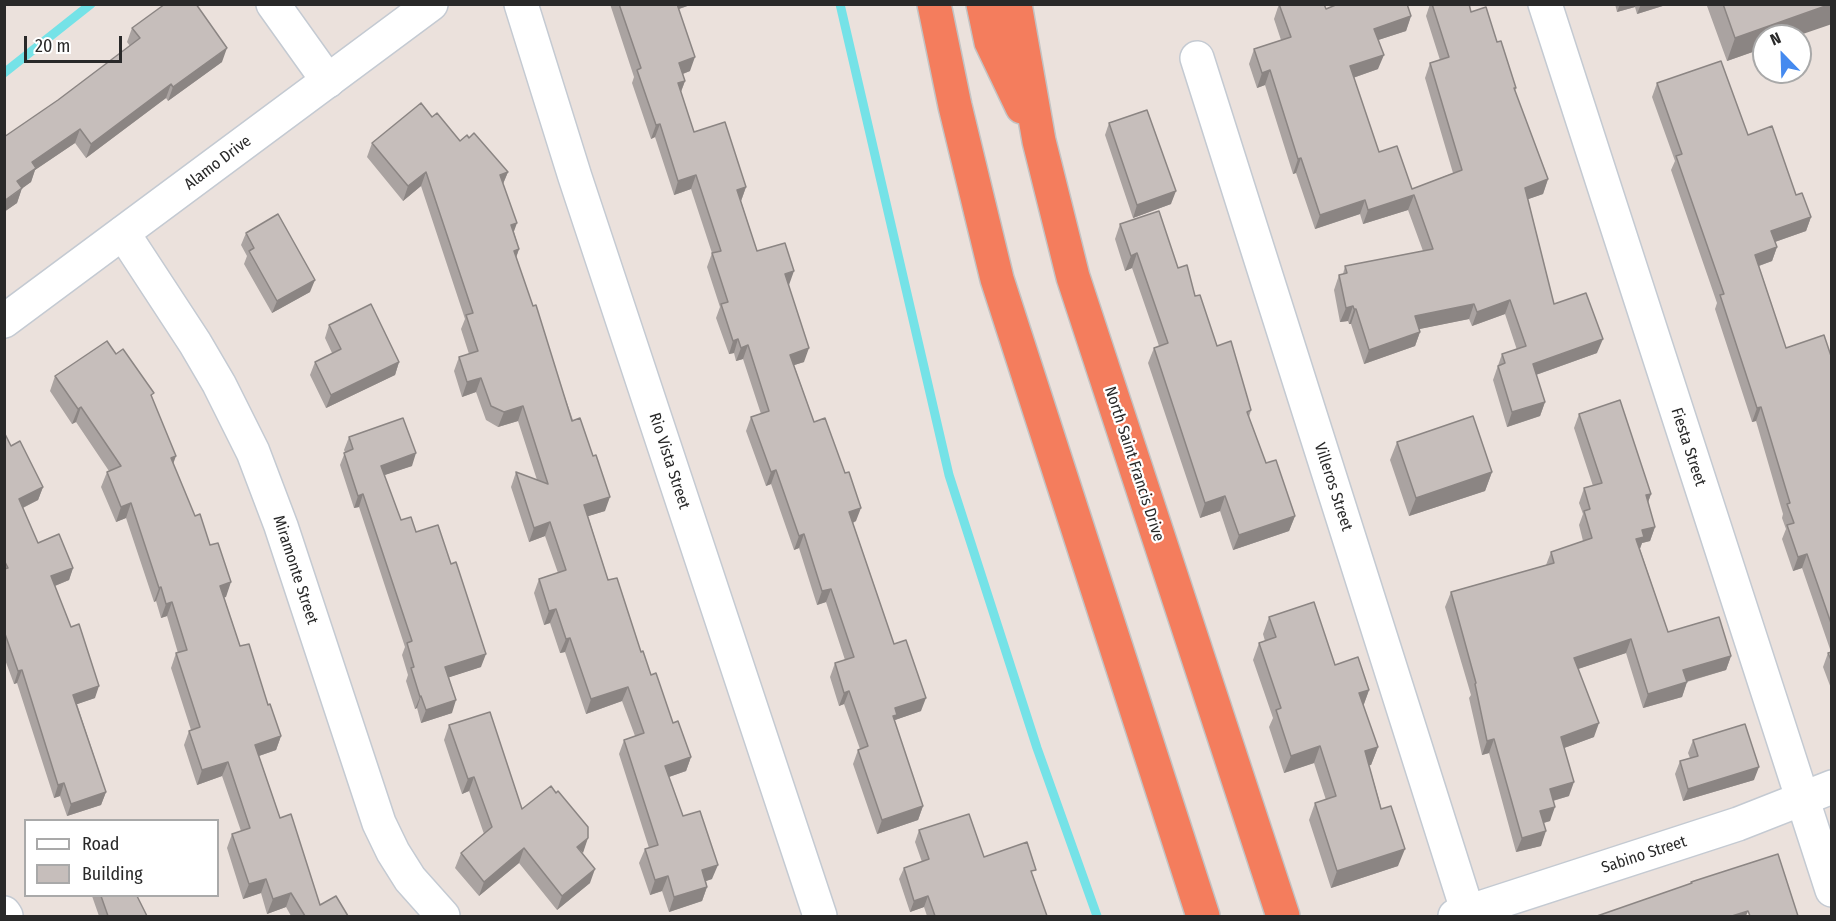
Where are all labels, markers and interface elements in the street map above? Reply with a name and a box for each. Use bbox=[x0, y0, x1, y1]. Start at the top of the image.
scale bar bbox=[27, 24, 124, 62]
north arrow bbox=[1752, 24, 1812, 84]
text: N bbox=[1767, 28, 1784, 49]
text: 20 m bbox=[35, 35, 70, 57]
street label: Alamo Drive bbox=[181, 132, 255, 194]
street label: North Saint Francis Drive bbox=[1100, 384, 1168, 544]
street label: Fiesta Street bbox=[1666, 405, 1710, 489]
street label: Rio Vista Street bbox=[644, 410, 694, 512]
street label: Villeros Street bbox=[1310, 440, 1356, 534]
street label: Miramonte Street bbox=[268, 513, 322, 627]
legend bbox=[24, 819, 219, 897]
street label: Sabino Street bbox=[1599, 832, 1689, 878]
text: Road bbox=[82, 833, 119, 855]
text: Building bbox=[82, 863, 143, 885]

